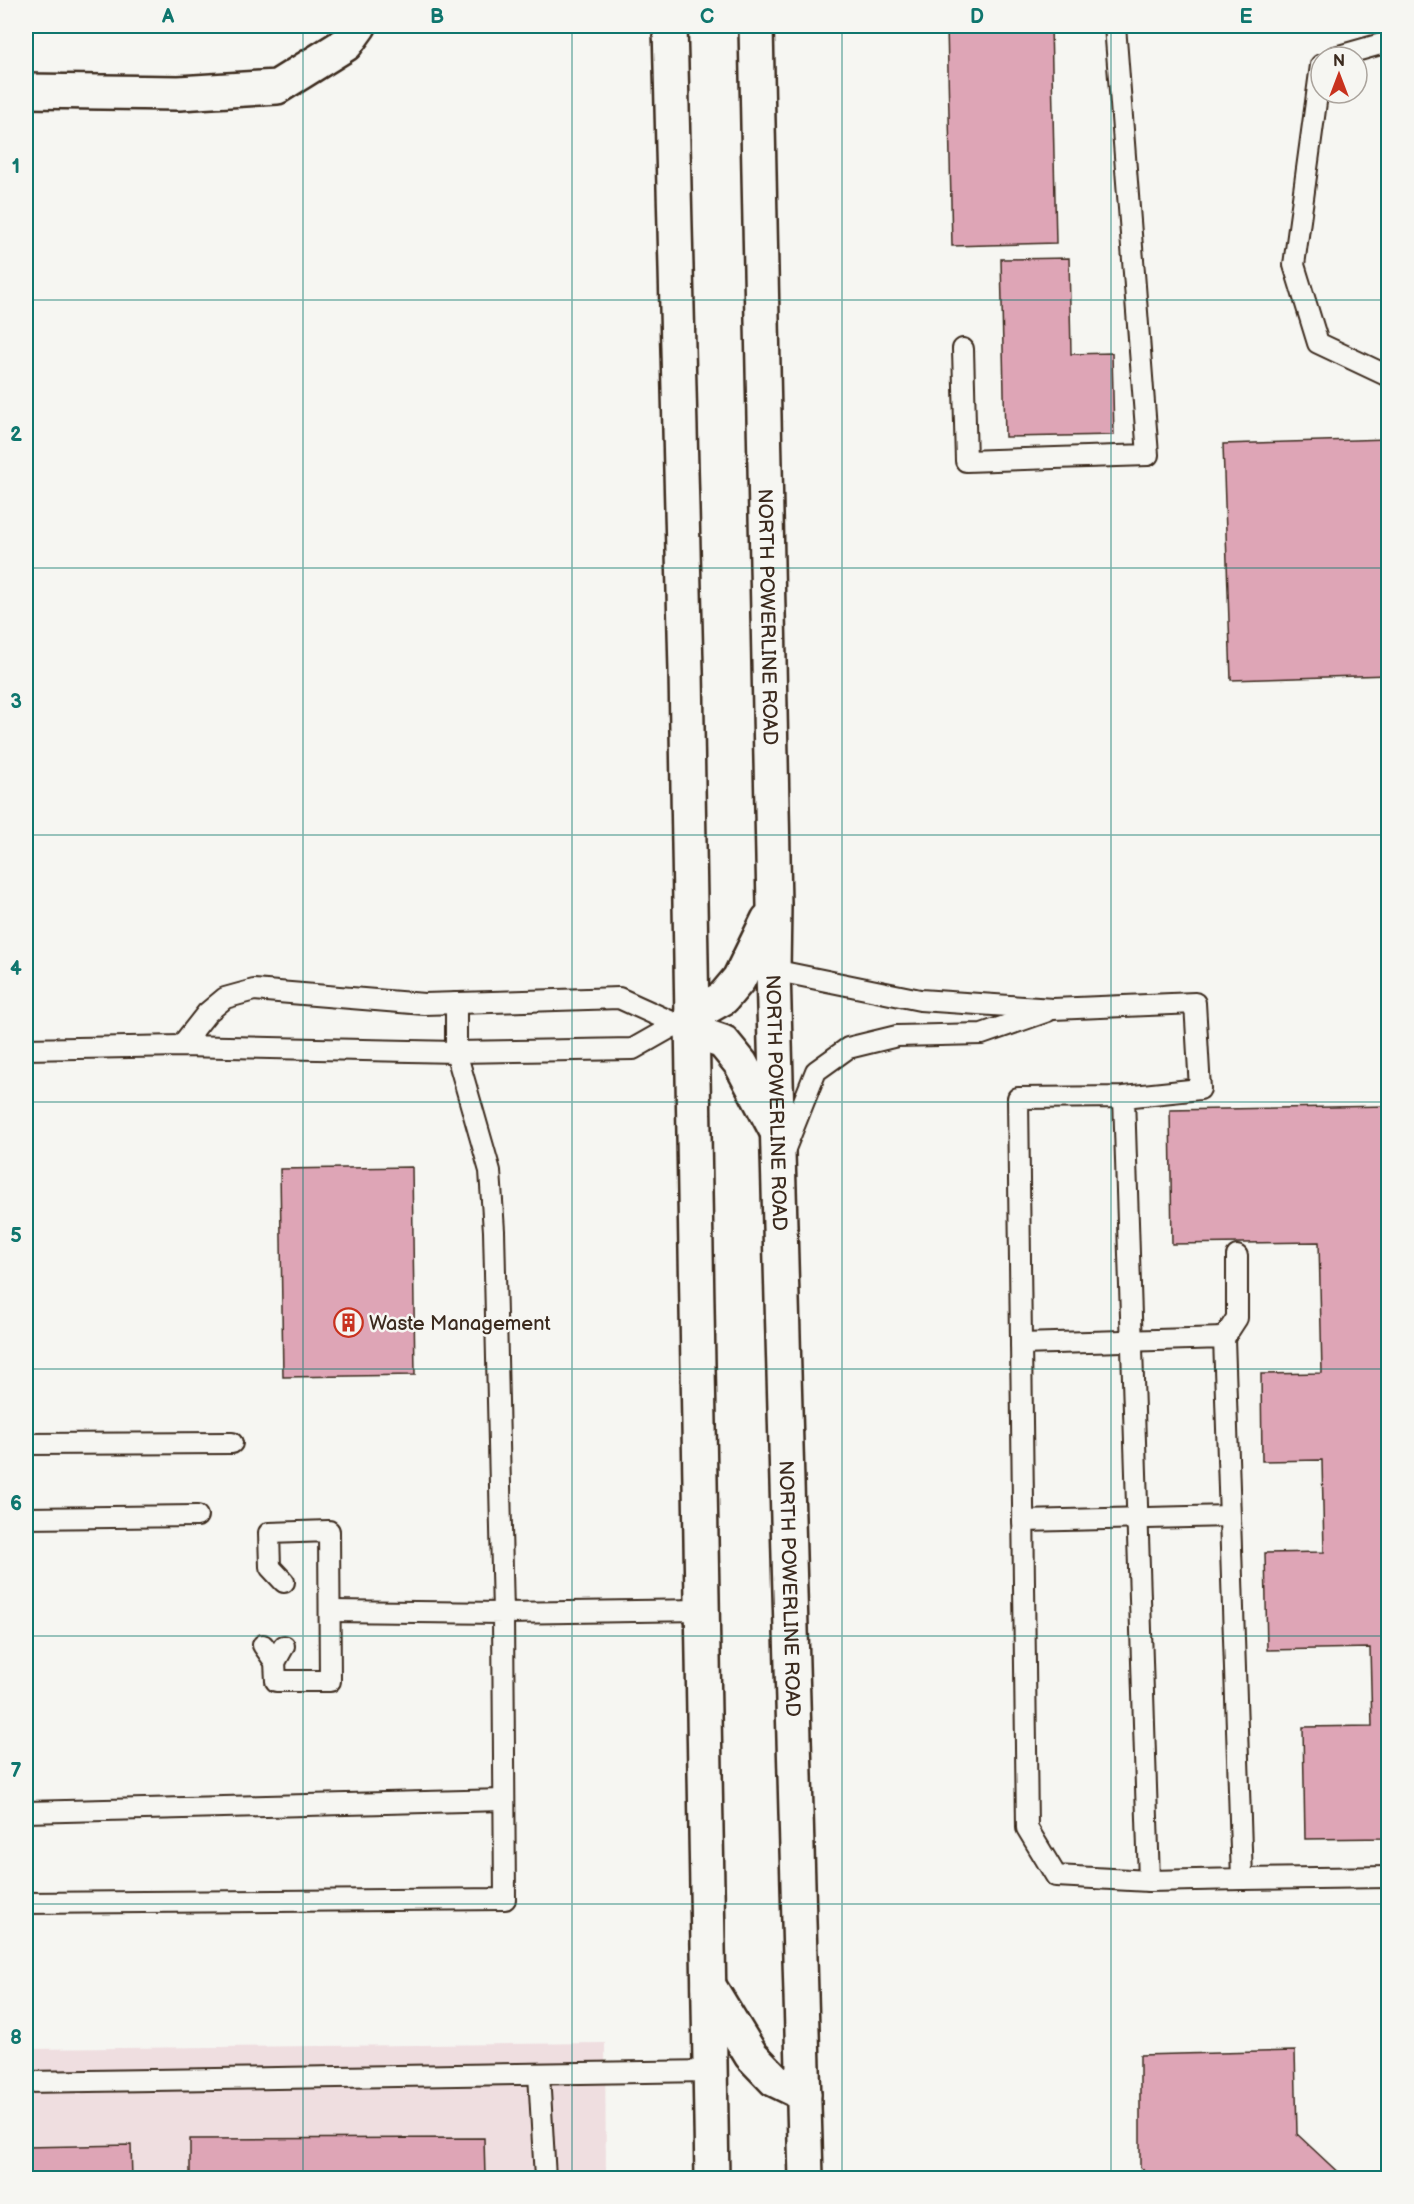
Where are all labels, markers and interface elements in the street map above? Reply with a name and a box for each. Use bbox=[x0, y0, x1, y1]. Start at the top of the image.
text: A bbox=[161, 5, 175, 29]
text: B bbox=[430, 5, 444, 29]
text: C bbox=[700, 5, 714, 29]
text: D bbox=[970, 5, 984, 29]
text: E bbox=[1240, 5, 1253, 29]
north arrow bbox=[1309, 45, 1369, 105]
text: N bbox=[1333, 52, 1345, 71]
text: 1 bbox=[12, 155, 20, 179]
text: 2 bbox=[10, 423, 22, 447]
street label: NORTH POWERLINE ROAD bbox=[752, 488, 782, 745]
text: 3 bbox=[10, 690, 22, 714]
text: 4 bbox=[10, 957, 22, 981]
street label: NORTH POWERLINE ROAD bbox=[760, 974, 791, 1231]
text: 5 bbox=[10, 1224, 22, 1248]
building icon: Waste Management bbox=[332, 1307, 364, 1339]
place label: Waste Management bbox=[369, 1312, 551, 1336]
street label: NORTH POWERLINE ROAD bbox=[773, 1460, 804, 1717]
text: 6 bbox=[10, 1492, 22, 1516]
text: 7 bbox=[10, 1759, 22, 1783]
text: 8 bbox=[10, 2026, 22, 2050]

